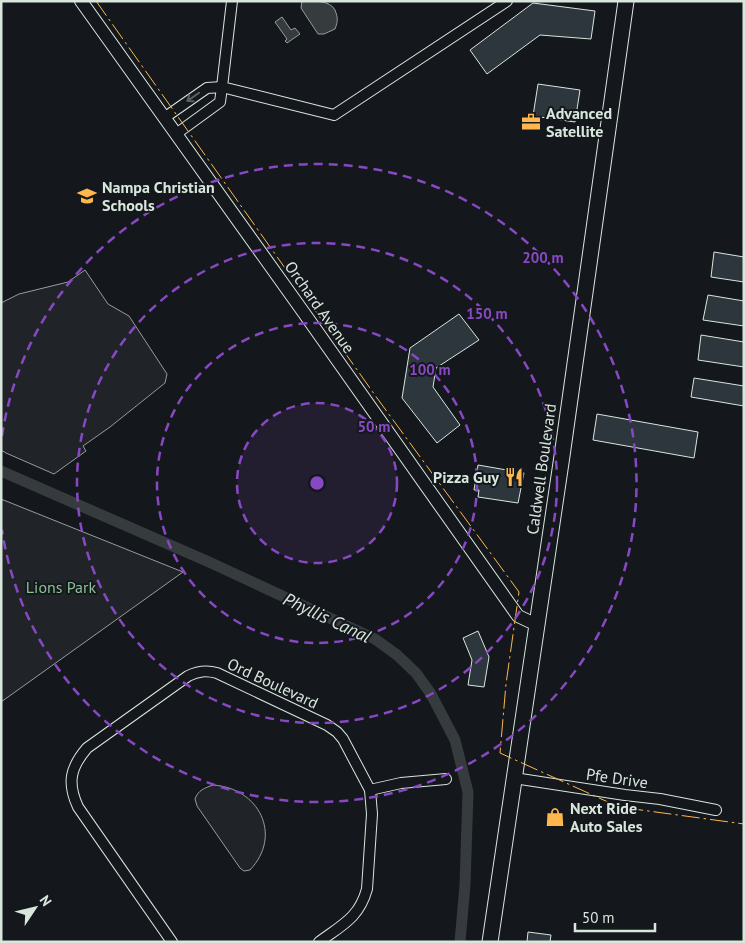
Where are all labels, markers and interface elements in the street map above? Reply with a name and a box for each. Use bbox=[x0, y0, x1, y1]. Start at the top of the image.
one-way arrow bbox=[187, 93, 201, 103]
place label: Advanced Satellite bbox=[546, 103, 612, 141]
office icon: Advanced Satellite bbox=[520, 111, 542, 133]
place label: Nampa Christian Schools bbox=[102, 177, 215, 215]
school or university icon: Nampa Christian Schools bbox=[76, 185, 98, 207]
text: 200 m bbox=[522, 248, 564, 267]
street label: Orchard Avenue bbox=[281, 257, 359, 357]
text: 150 m bbox=[466, 304, 508, 323]
text: 100 m bbox=[409, 360, 451, 379]
street label: Caldwell Boulevard bbox=[522, 402, 560, 536]
text: 50 m bbox=[358, 417, 390, 436]
restaurant icon: Pizza Guy bbox=[503, 466, 525, 488]
place label: Pizza Guy bbox=[433, 467, 499, 487]
centre of rings bbox=[308, 474, 326, 492]
park label: Lions Park bbox=[26, 577, 96, 597]
water label: Phyllis Canal bbox=[280, 587, 375, 648]
street label: Ord Boulevard bbox=[224, 653, 322, 713]
street label: Pfe Drive bbox=[585, 764, 649, 792]
place label: Next Ride Auto Sales bbox=[570, 798, 643, 836]
shop icon: Next Ride Auto Sales bbox=[544, 806, 566, 828]
north arrow bbox=[10, 883, 60, 933]
text: N bbox=[36, 892, 56, 909]
scale bar bbox=[575, 900, 655, 932]
text: 50 m bbox=[582, 908, 615, 927]

